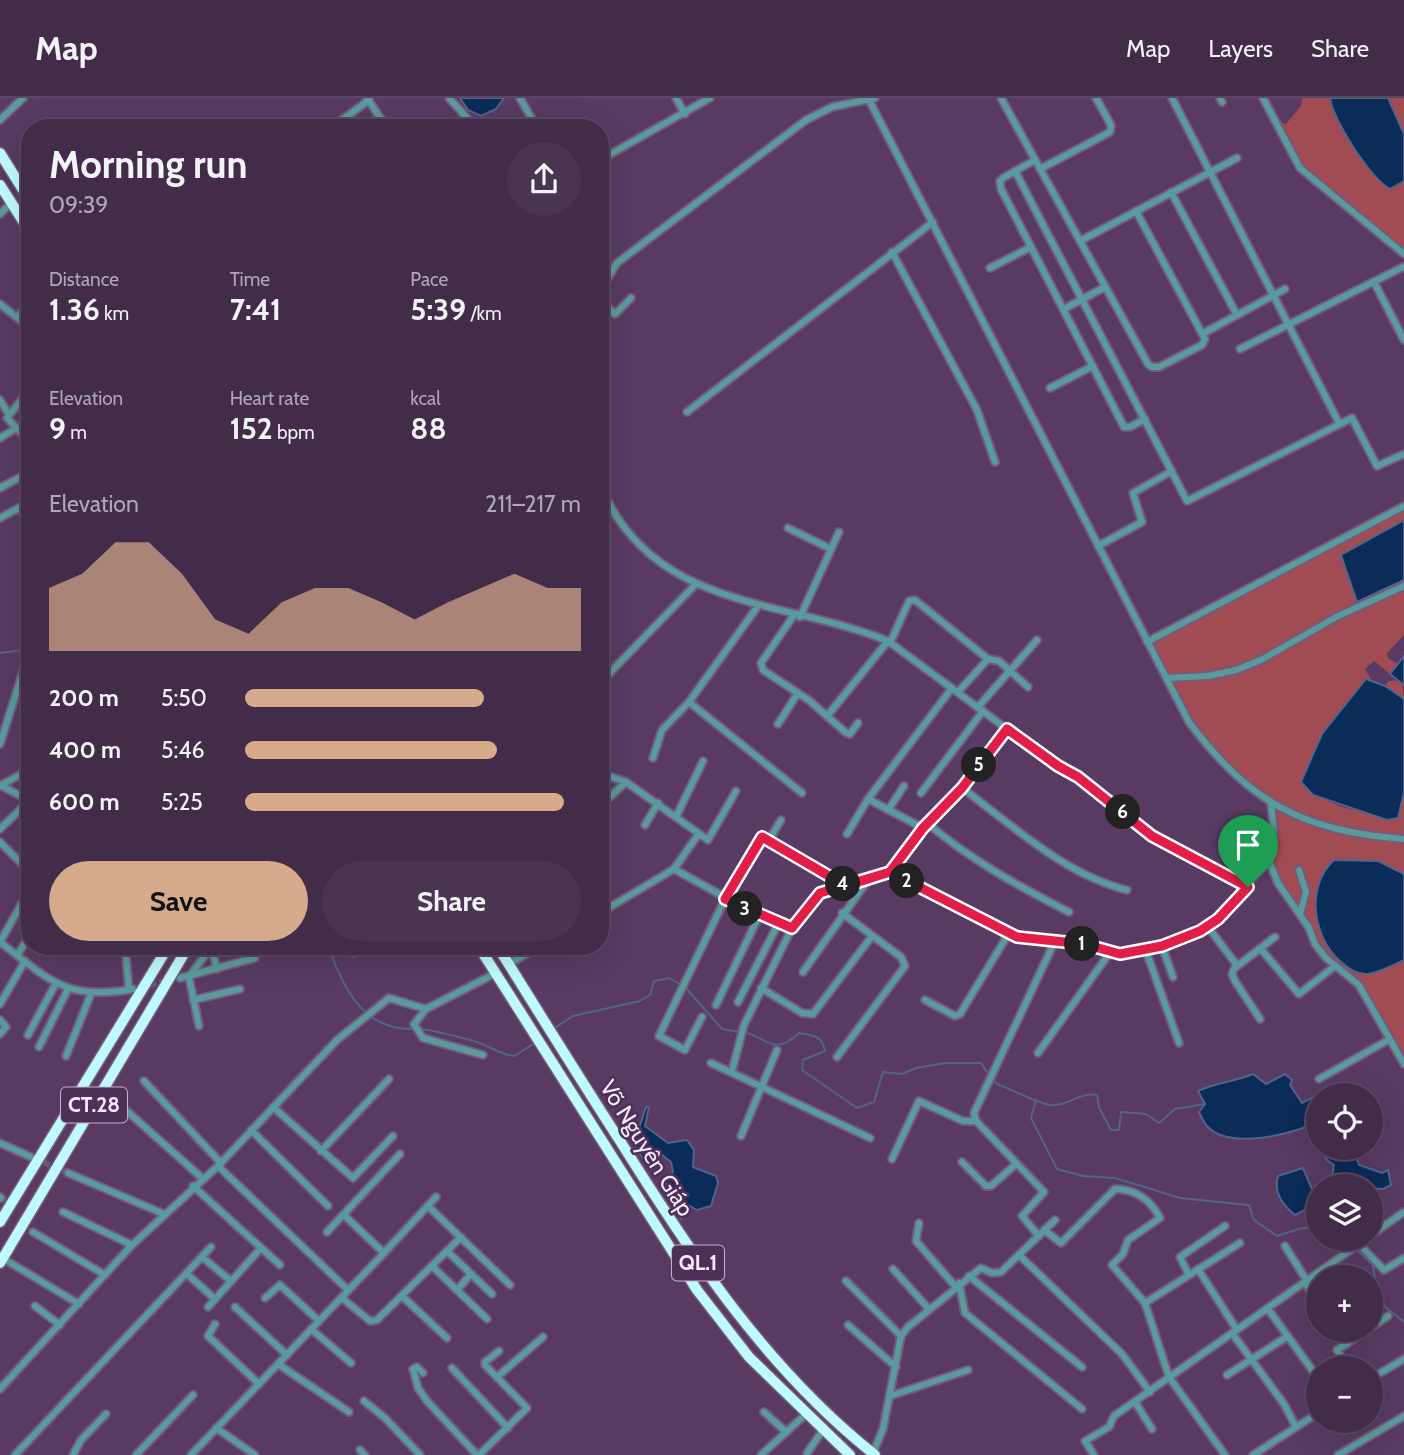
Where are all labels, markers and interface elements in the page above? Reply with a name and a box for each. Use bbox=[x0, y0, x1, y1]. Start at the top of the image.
text: Map bbox=[35, 28, 98, 68]
text: Map bbox=[1126, 34, 1170, 63]
text: Layers bbox=[1208, 34, 1273, 63]
text: Share bbox=[1311, 34, 1369, 63]
text: Morning run bbox=[49, 141, 248, 188]
button: share bbox=[507, 142, 581, 216]
text: 09:39 bbox=[49, 191, 108, 219]
text: Distance bbox=[49, 268, 119, 291]
text: Time bbox=[230, 268, 270, 291]
text: Pace bbox=[410, 268, 448, 291]
text: 1.36 bbox=[49, 291, 100, 328]
text: 7:41 bbox=[230, 291, 281, 328]
text: 5:39 bbox=[410, 291, 466, 328]
text: km bbox=[100, 302, 129, 325]
text: /km bbox=[466, 302, 502, 325]
text: Elevation bbox=[49, 387, 123, 410]
text: Heart rate bbox=[230, 387, 309, 410]
text: kcal bbox=[410, 387, 441, 410]
text: 9 bbox=[49, 410, 66, 447]
text: 152 bbox=[230, 410, 273, 447]
text: 88 bbox=[410, 410, 447, 447]
text: m bbox=[66, 421, 87, 444]
text: bpm bbox=[273, 421, 315, 444]
text: Elevation bbox=[49, 490, 139, 518]
text: 211–217 m bbox=[485, 490, 581, 518]
text: 200 m bbox=[49, 684, 119, 712]
text: 5:50 bbox=[161, 684, 207, 712]
text: 400 m bbox=[49, 736, 121, 764]
text: 5:46 bbox=[161, 736, 205, 764]
pin: 5 bbox=[962, 748, 996, 782]
text: 5 bbox=[973, 753, 984, 776]
text: 600 m bbox=[49, 788, 120, 816]
text: 5:25 bbox=[161, 788, 203, 816]
pin: 6 bbox=[1106, 794, 1140, 830]
text: 6 bbox=[1117, 800, 1128, 823]
pin bbox=[1218, 815, 1278, 887]
icon: arrive bbox=[1229, 826, 1267, 864]
button: Save bbox=[49, 861, 308, 941]
button: Share bbox=[322, 861, 581, 941]
pin: 2 bbox=[890, 864, 925, 898]
pin: 4 bbox=[826, 866, 860, 902]
text: 2 bbox=[901, 869, 912, 892]
text: 4 bbox=[837, 872, 848, 895]
pin: 3 bbox=[728, 892, 762, 926]
text: 3 bbox=[739, 897, 750, 920]
pin: 1 bbox=[1064, 926, 1100, 962]
text: 1 bbox=[1078, 932, 1085, 955]
street label: Võ Nguyên Giáp bbox=[594, 1075, 700, 1221]
map controls bbox=[1306, 1083, 1383, 1433]
button: locate bbox=[1306, 1083, 1383, 1160]
road number: CT.28 bbox=[61, 1088, 127, 1122]
button: layers bbox=[1306, 1174, 1383, 1251]
road number: QL.1 bbox=[672, 1246, 724, 1280]
button: + bbox=[1306, 1265, 1383, 1342]
button: − bbox=[1306, 1356, 1383, 1433]

